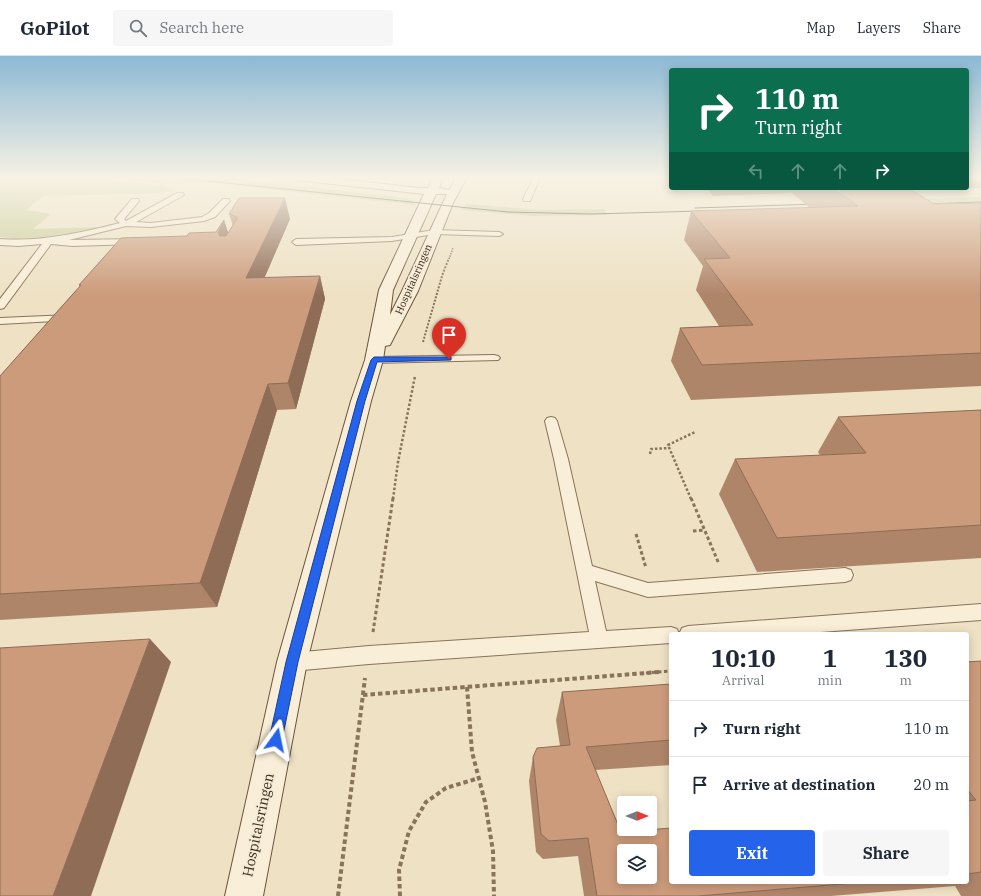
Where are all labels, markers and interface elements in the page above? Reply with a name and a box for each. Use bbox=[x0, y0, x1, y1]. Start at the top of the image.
search box bbox=[113, 10, 393, 46]
text: GoPilot bbox=[20, 16, 89, 40]
icon: search bbox=[127, 17, 149, 39]
text: Search here bbox=[159, 18, 244, 37]
text: Map bbox=[807, 19, 835, 37]
text: Layers bbox=[857, 19, 901, 37]
text: Share bbox=[923, 19, 961, 37]
text: 110 m bbox=[755, 80, 839, 117]
icon: right bbox=[689, 84, 741, 136]
text: Turn right bbox=[755, 116, 842, 139]
icon: left bbox=[745, 160, 767, 182]
icon: ahead bbox=[787, 160, 809, 182]
icon: ahead bbox=[829, 160, 851, 182]
icon: right bbox=[871, 160, 893, 182]
street label: Hospitalsringen bbox=[392, 241, 435, 316]
pin bbox=[432, 318, 466, 359]
icon: arrive bbox=[438, 324, 460, 346]
text: 10:10 bbox=[711, 642, 776, 674]
text: 1 bbox=[823, 642, 837, 674]
text: 130 bbox=[884, 642, 927, 674]
text: Arrival bbox=[722, 672, 764, 689]
text: min bbox=[817, 672, 842, 689]
text: m bbox=[899, 672, 912, 689]
icon: right bbox=[689, 718, 711, 740]
position arrow bbox=[255, 719, 297, 761]
text: Turn right bbox=[723, 719, 801, 738]
text: 110 m bbox=[904, 719, 949, 738]
street label: Hospitalsringen bbox=[238, 771, 278, 879]
icon: arrive bbox=[689, 774, 711, 796]
text: Arrive at destination bbox=[723, 775, 875, 794]
text: 20 m bbox=[913, 775, 949, 794]
north arrow bbox=[617, 796, 657, 836]
map controls bbox=[617, 796, 657, 884]
button: Exit bbox=[689, 830, 815, 876]
button: Share bbox=[823, 830, 949, 876]
button: layers bbox=[617, 844, 657, 884]

